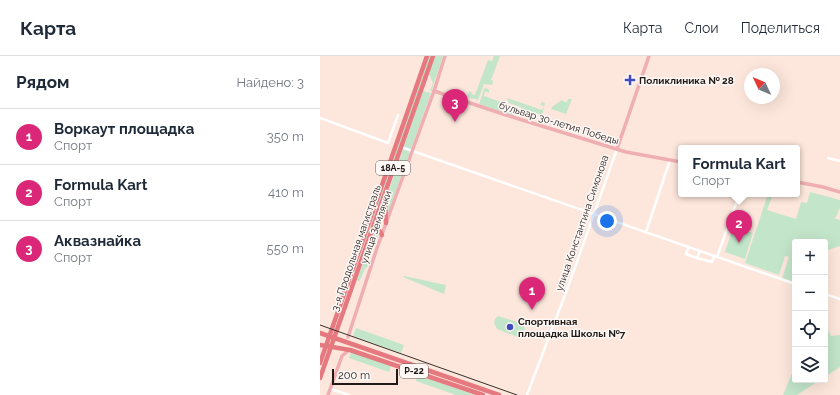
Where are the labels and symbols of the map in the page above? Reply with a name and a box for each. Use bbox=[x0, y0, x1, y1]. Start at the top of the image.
north arrow bbox=[744, 68, 780, 104]
marker: Поликлиника № 28 bbox=[624, 74, 636, 86]
place label: Поликлиника № 28 bbox=[639, 75, 734, 86]
pin: 3 bbox=[442, 89, 468, 122]
street label: бульвар 30-летия Победы bbox=[498, 100, 620, 147]
street label: улица Константина Симонова bbox=[554, 154, 610, 292]
road number: 18А-5 bbox=[376, 161, 410, 175]
street label: 3-я Продольная магистраль bbox=[329, 183, 383, 313]
street label: улица Землячки bbox=[358, 189, 394, 265]
pin: 2 bbox=[726, 210, 752, 243]
your location bbox=[597, 211, 617, 231]
pin: 1 bbox=[519, 277, 545, 310]
place label: Спортивная площадка Школы №7 bbox=[518, 316, 626, 339]
marker: Спортивная площадка Школы №7 bbox=[505, 322, 515, 332]
road number: Р-22 bbox=[400, 364, 428, 378]
scale bar bbox=[332, 367, 398, 386]

